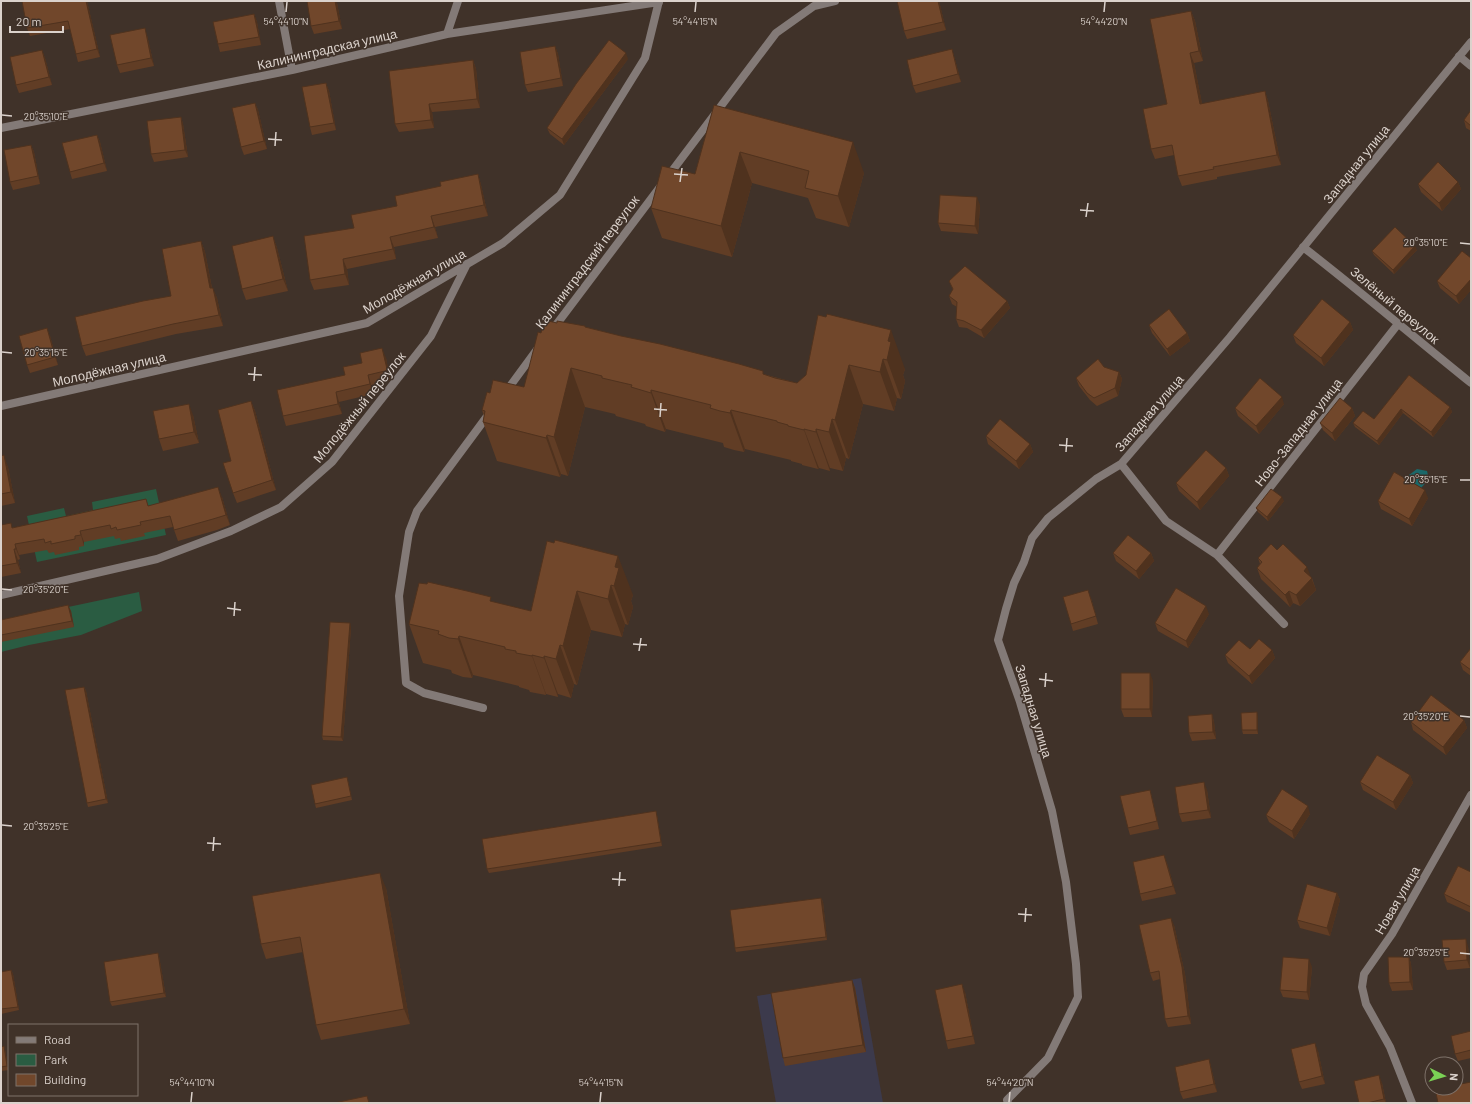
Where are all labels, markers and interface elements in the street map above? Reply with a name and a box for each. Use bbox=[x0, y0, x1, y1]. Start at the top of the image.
scale bar bbox=[10, 8, 63, 34]
text: 20 m bbox=[16, 14, 42, 28]
text: 54°44'10"N bbox=[263, 15, 309, 27]
text: 54°44'15"N bbox=[673, 15, 717, 27]
text: 54°44'20"N bbox=[1080, 15, 1128, 27]
street label: Калининградская улица bbox=[255, 25, 399, 73]
text: 20°35'10"E bbox=[24, 110, 68, 122]
street label: Западная улица bbox=[1319, 121, 1393, 207]
street label: Калининградский переулок bbox=[532, 192, 643, 332]
text: 20°35'10"E bbox=[1404, 236, 1448, 248]
street label: Молодёжная улица bbox=[360, 245, 469, 317]
street label: Зелёный переулок bbox=[1347, 263, 1443, 347]
text: 20°35'15"E bbox=[24, 346, 68, 358]
street label: Молодёжная улица bbox=[51, 348, 168, 390]
street label: Молодёжный переулок bbox=[309, 348, 409, 466]
street label: Западная улица bbox=[1111, 371, 1187, 455]
street label: Ново-Западная улица bbox=[1251, 374, 1346, 489]
text: 20°35'15"E bbox=[1404, 473, 1448, 485]
text: 20°35'20"E bbox=[23, 583, 69, 595]
street label: Западная улица bbox=[1012, 662, 1056, 760]
text: 20°35'20"E bbox=[1403, 710, 1449, 722]
text: 20°35'25"E bbox=[23, 820, 69, 832]
street label: Новая улица bbox=[1371, 862, 1423, 937]
text: 20°35'25"E bbox=[1403, 946, 1449, 958]
legend bbox=[8, 1024, 138, 1096]
text: Road bbox=[44, 1032, 71, 1046]
text: Park bbox=[44, 1052, 68, 1066]
north arrow bbox=[1424, 1056, 1464, 1096]
text: Building bbox=[44, 1072, 86, 1086]
text: N bbox=[1448, 1073, 1461, 1081]
text: 54°44'10"N bbox=[169, 1076, 215, 1088]
text: 54°44'15"N bbox=[579, 1076, 623, 1088]
text: 54°44'20"N bbox=[986, 1076, 1034, 1088]

